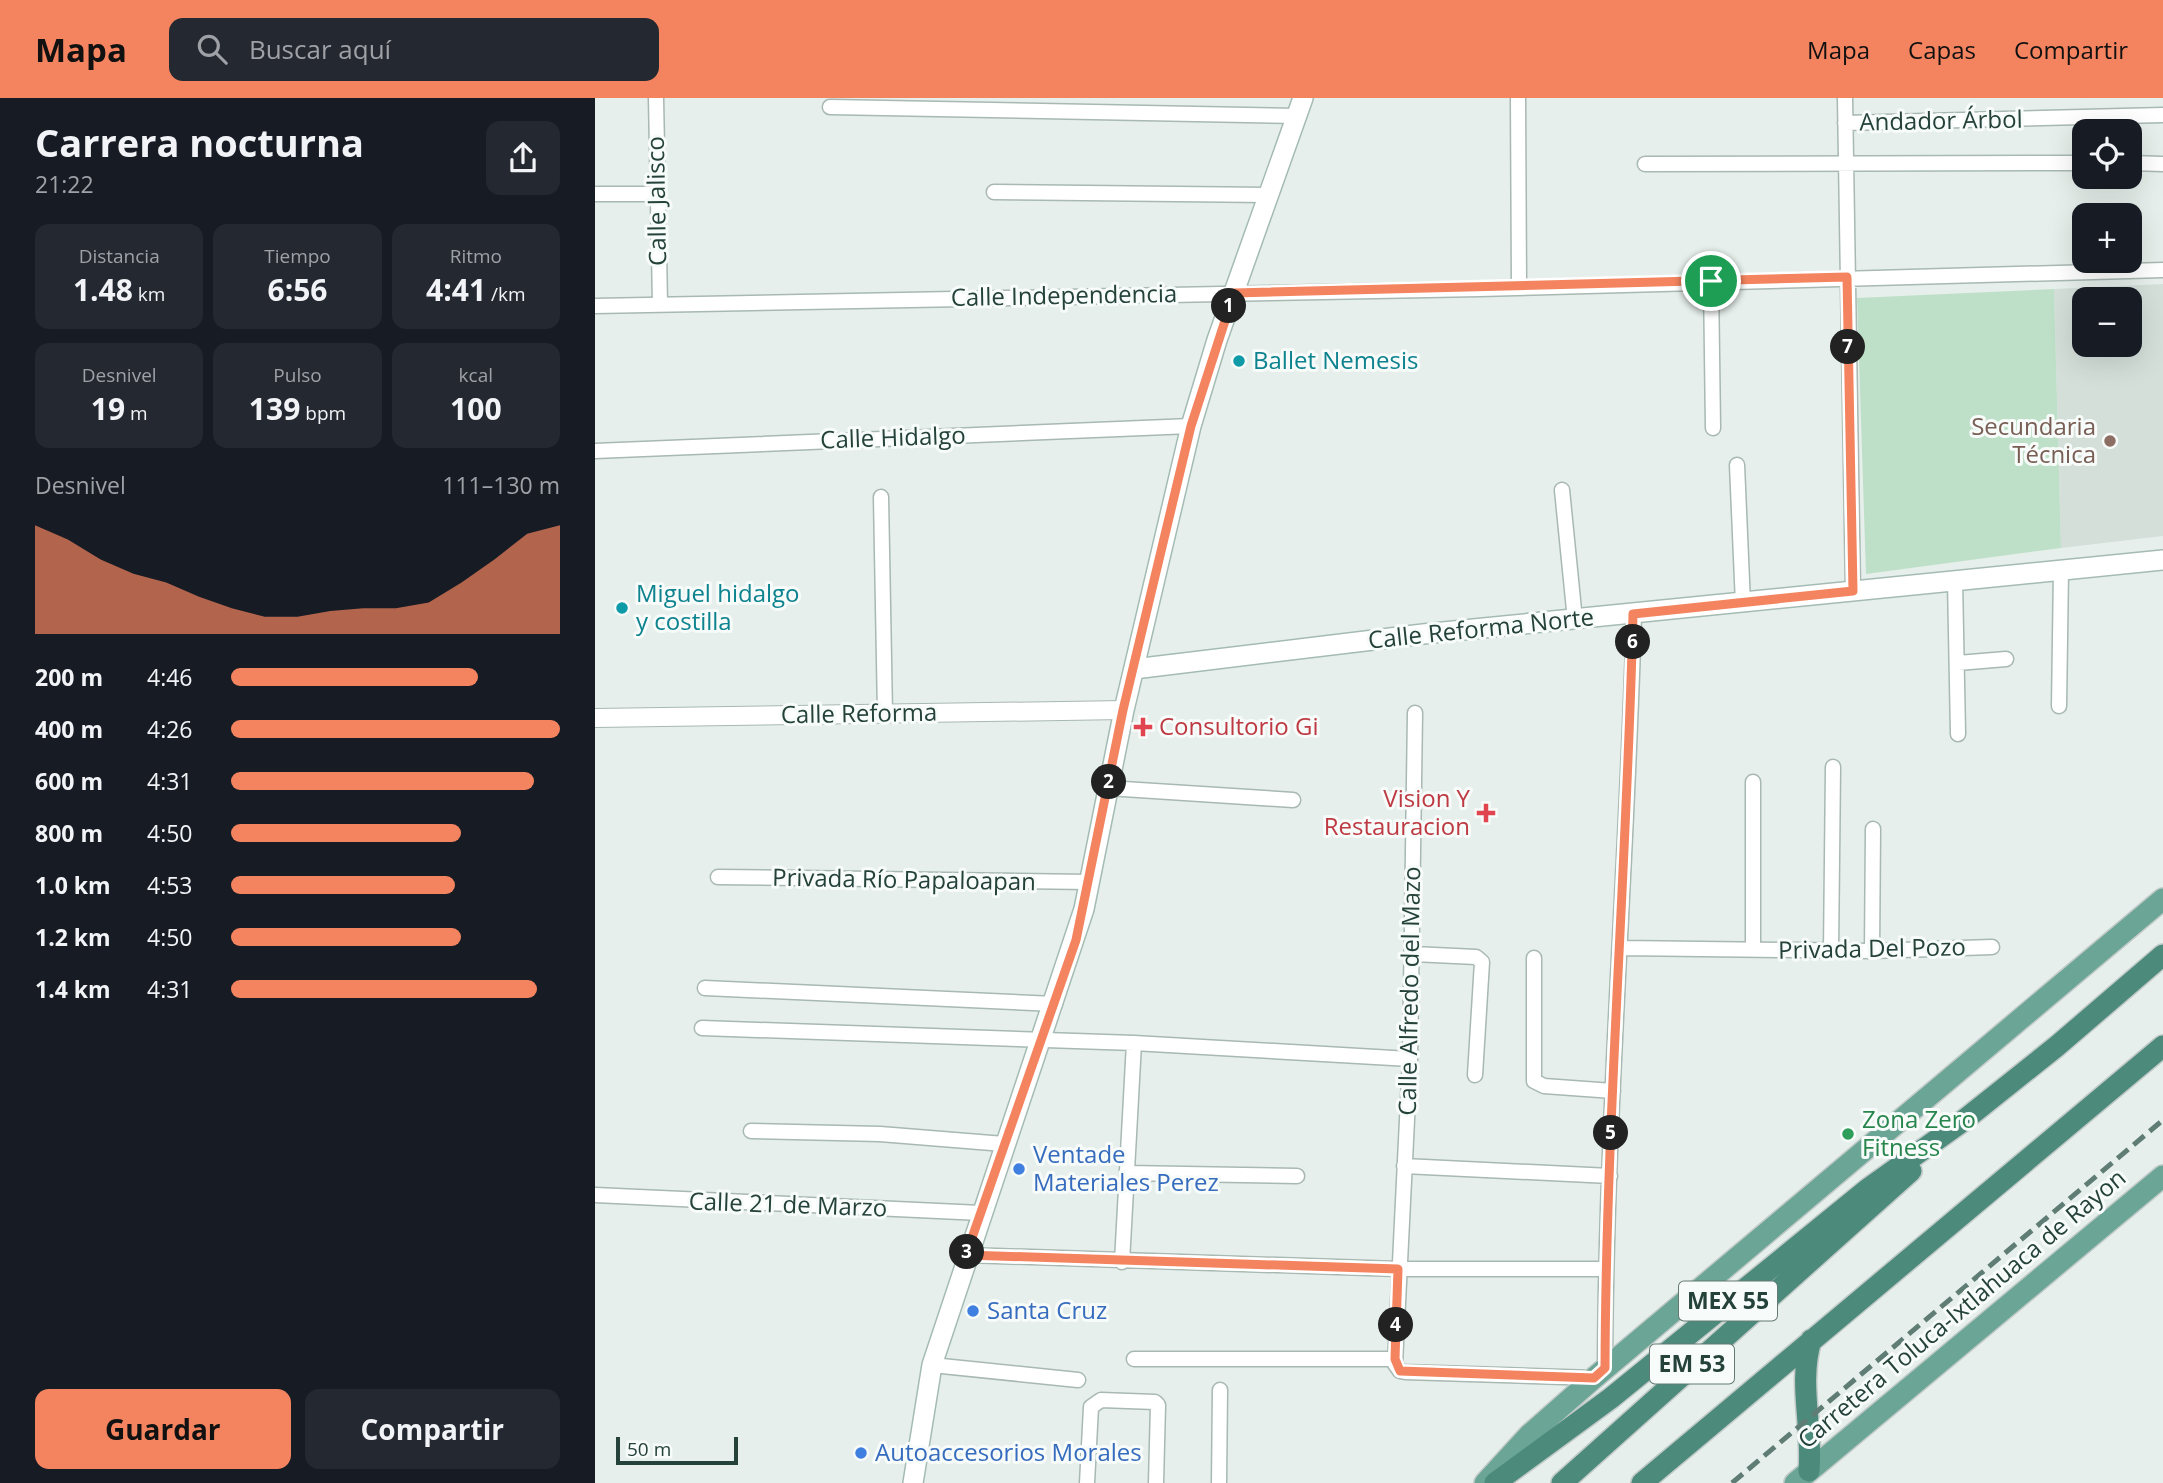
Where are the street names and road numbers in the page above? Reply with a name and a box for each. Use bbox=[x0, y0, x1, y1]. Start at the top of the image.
street label: Andador Árbol bbox=[1859, 102, 2023, 137]
street label: Calle Jalisco bbox=[638, 136, 673, 266]
street label: Calle Independencia bbox=[950, 276, 1178, 313]
street label: Calle Hidalgo bbox=[820, 417, 966, 456]
street label: Calle Reforma Norte bbox=[1366, 599, 1595, 656]
street label: Calle Reforma bbox=[780, 695, 937, 730]
street label: Privada Río Papaloapan bbox=[772, 860, 1036, 897]
street label: Calle Alfredo del Mazo bbox=[1390, 866, 1427, 1116]
street label: Privada Del Pozo bbox=[1778, 929, 1966, 966]
street label: Carretera Toluca-Ixtlahuaca de Rayon bbox=[1790, 1161, 2132, 1455]
street label: Calle 21 de Marzo bbox=[688, 1184, 888, 1223]
road number: MEX 55 bbox=[1679, 1282, 1777, 1320]
road number: EM 53 bbox=[1650, 1344, 1734, 1384]

